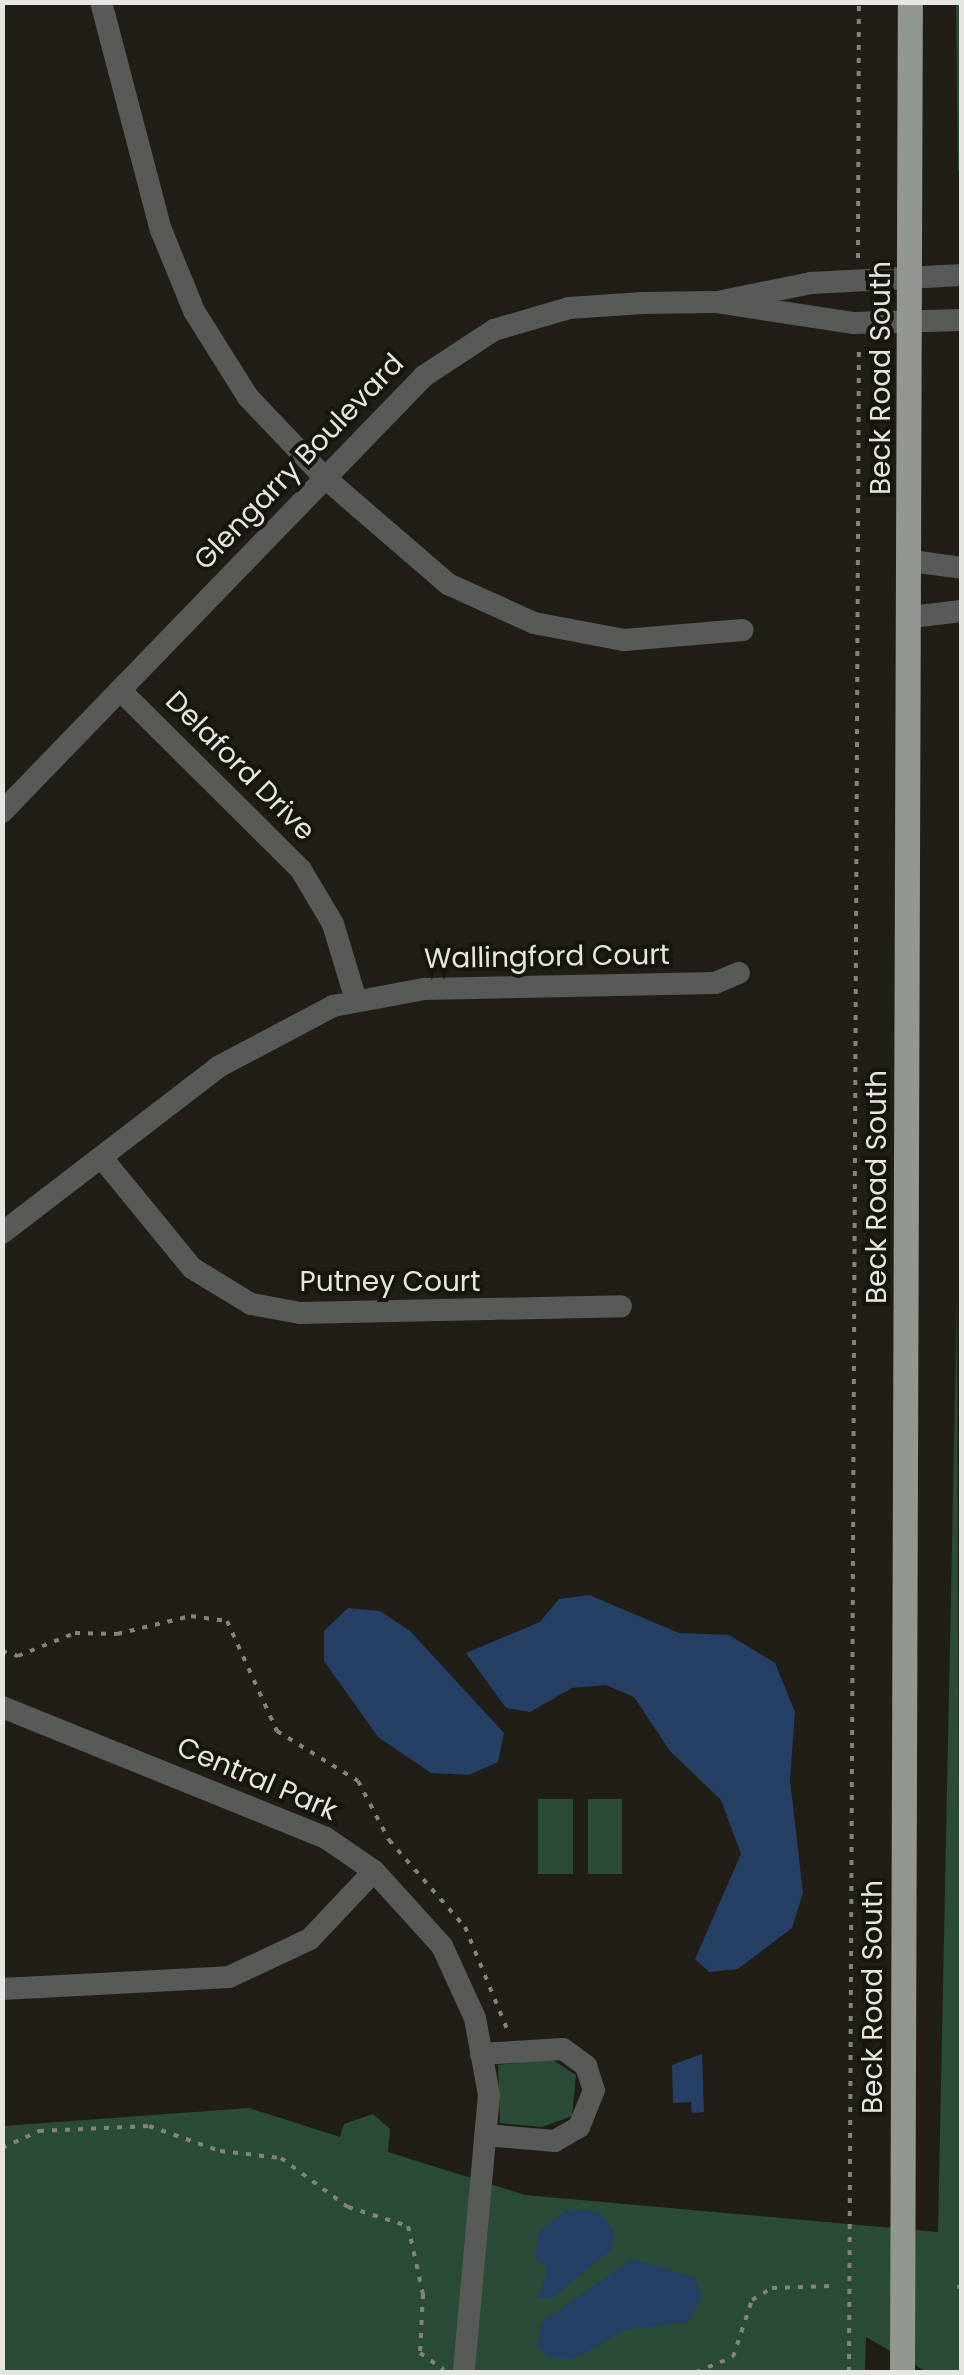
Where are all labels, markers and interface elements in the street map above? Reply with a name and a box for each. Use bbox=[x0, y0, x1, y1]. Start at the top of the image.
street label: Beck Road South bbox=[864, 261, 898, 495]
street label: Glengarry Boulevard bbox=[187, 347, 411, 577]
street label: Delaford Drive bbox=[158, 684, 322, 848]
street label: Wallingford Court bbox=[424, 938, 670, 976]
street label: Beck Road South bbox=[860, 1070, 894, 1304]
street label: Putney Court bbox=[300, 1265, 480, 1299]
street label: Central Park bbox=[172, 1730, 342, 1828]
street label: Beck Road South bbox=[856, 1880, 890, 2114]

